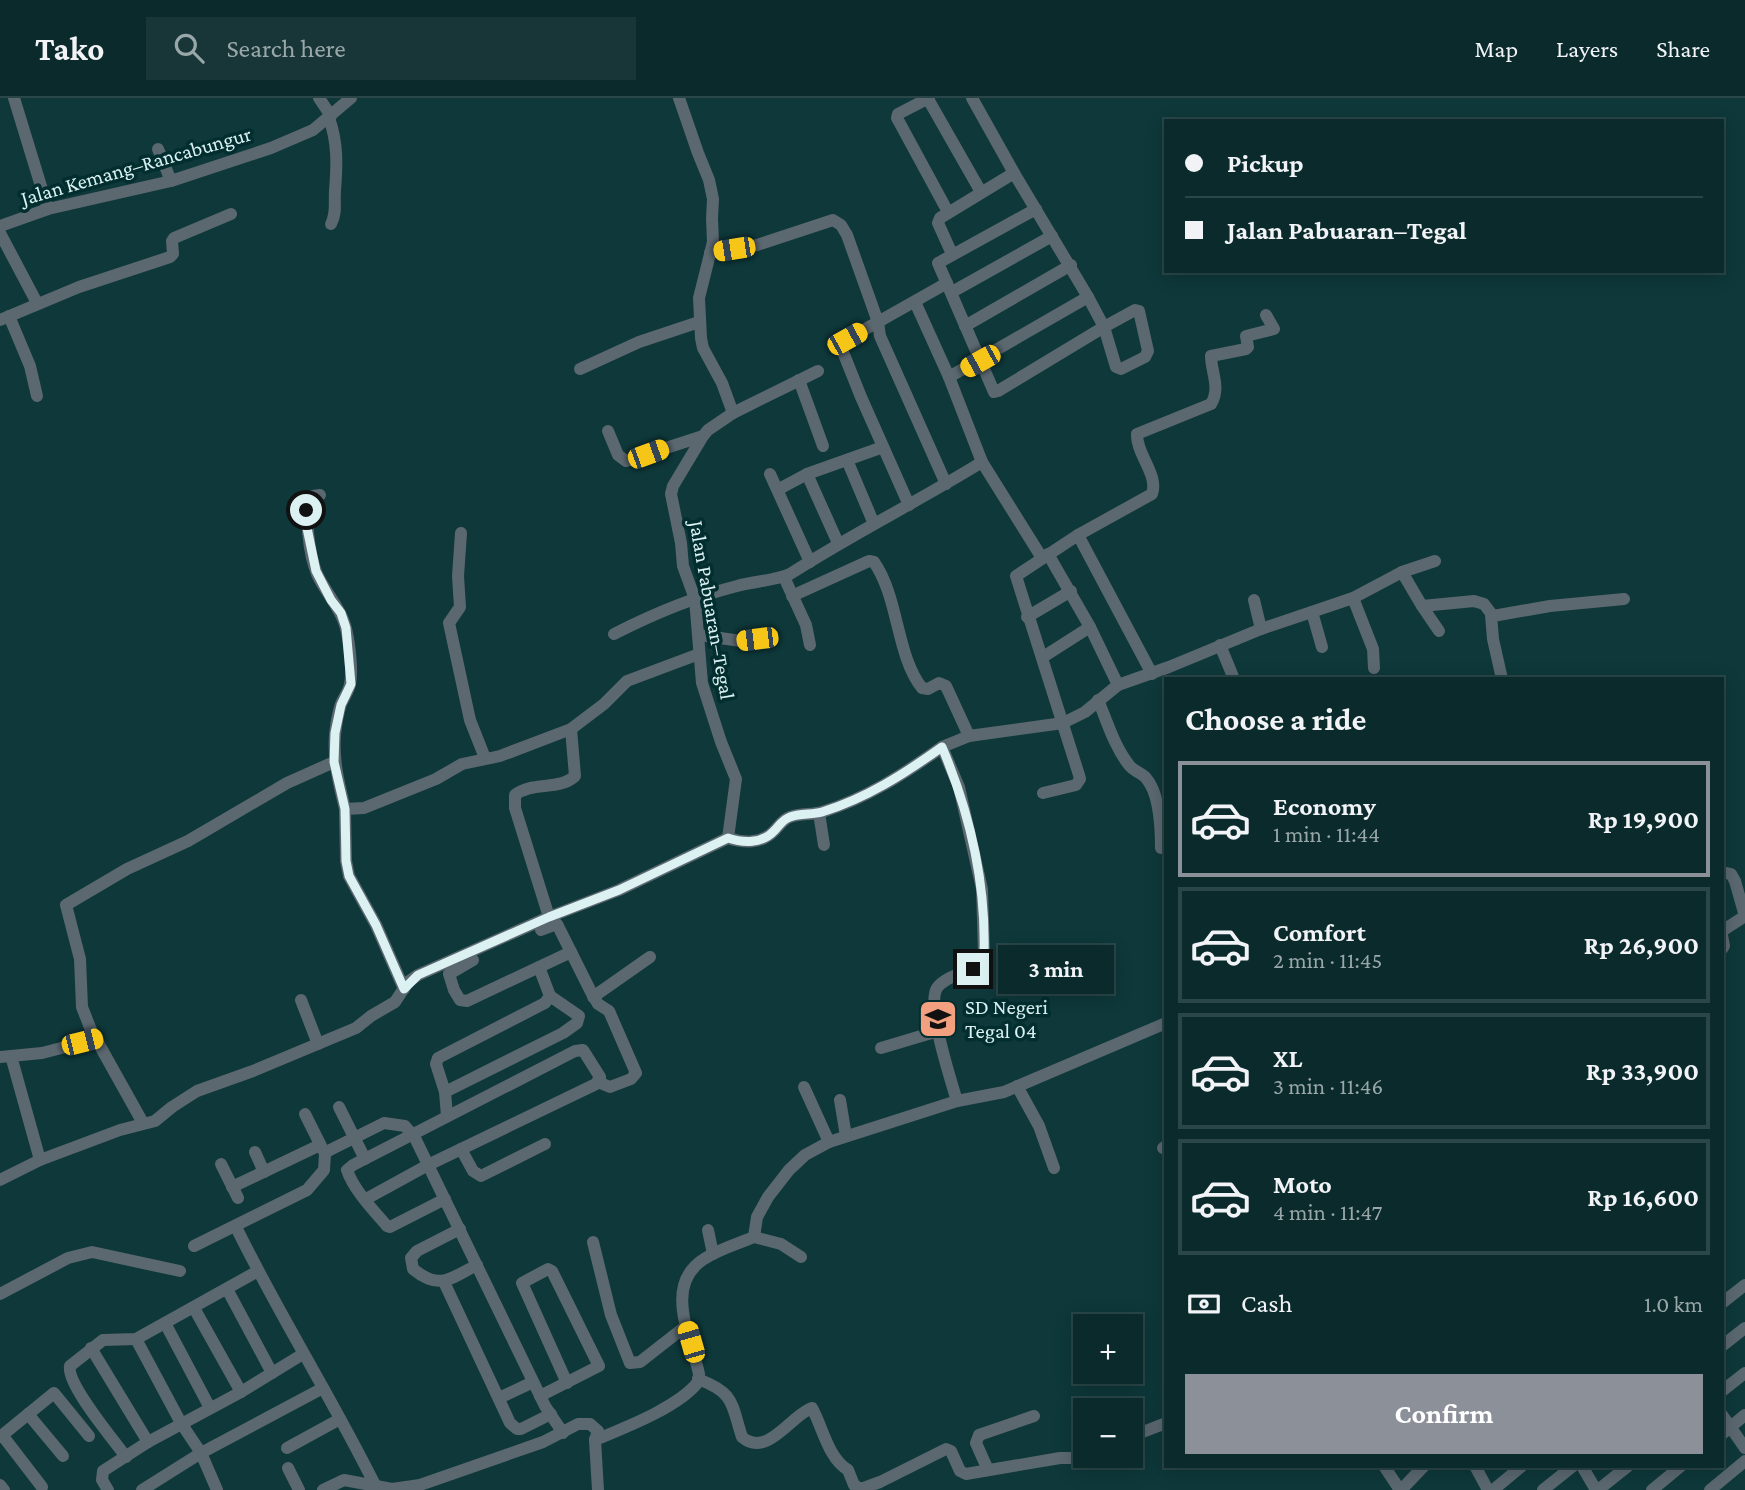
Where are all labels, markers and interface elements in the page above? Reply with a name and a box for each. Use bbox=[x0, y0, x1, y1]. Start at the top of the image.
search box bbox=[146, 17, 636, 80]
icon: search bbox=[170, 29, 208, 67]
text: Tako bbox=[35, 30, 104, 67]
text: Search here bbox=[226, 34, 346, 63]
text: Map bbox=[1474, 35, 1518, 62]
text: Layers bbox=[1556, 35, 1618, 62]
text: Share bbox=[1656, 35, 1710, 62]
street label: Jalan Kemang–Rancabungur bbox=[16, 121, 254, 211]
text: Pickup bbox=[1227, 149, 1304, 178]
text: Jalan Pabuaran–Tegal bbox=[1227, 216, 1467, 245]
car bbox=[712, 235, 757, 263]
car bbox=[824, 320, 871, 358]
car bbox=[957, 342, 1004, 380]
car bbox=[625, 437, 672, 471]
route start bbox=[290, 494, 322, 526]
street label: Jalan Pabuaran–Tegal bbox=[684, 517, 740, 701]
car bbox=[735, 626, 780, 652]
text: Choose a ride bbox=[1185, 701, 1366, 737]
icon: car bbox=[1189, 788, 1252, 851]
text: Economy bbox=[1273, 792, 1376, 821]
text: Rp 19,900 bbox=[1588, 805, 1699, 834]
text: 1 min · 11:44 bbox=[1273, 821, 1380, 847]
icon: car bbox=[1189, 914, 1252, 977]
text: Comfort bbox=[1273, 918, 1366, 947]
text: Rp 26,900 bbox=[1584, 931, 1699, 960]
callout: 3 min bbox=[998, 944, 1113, 994]
text: 2 min · 11:45 bbox=[1273, 947, 1382, 973]
route end bbox=[957, 953, 989, 985]
text: 3 min bbox=[1028, 956, 1084, 982]
place label: SD Negeri Tegal 04 bbox=[965, 995, 1048, 1043]
school or university icon: SD Negeri Tegal 04 bbox=[917, 998, 959, 1040]
car bbox=[60, 1027, 105, 1057]
icon: car bbox=[1189, 1040, 1252, 1103]
text: XL bbox=[1273, 1044, 1302, 1073]
text: Rp 33,900 bbox=[1586, 1057, 1699, 1086]
text: 3 min · 11:46 bbox=[1273, 1073, 1383, 1099]
icon: car bbox=[1189, 1166, 1252, 1229]
text: Moto bbox=[1273, 1170, 1332, 1199]
text: Rp 16,600 bbox=[1587, 1183, 1699, 1212]
text: 4 min · 11:47 bbox=[1273, 1199, 1382, 1225]
icon: cash bbox=[1185, 1285, 1223, 1323]
text: Cash bbox=[1241, 1289, 1292, 1318]
text: 1.0 km bbox=[1644, 1291, 1703, 1317]
map controls bbox=[1073, 1314, 1143, 1468]
button: + bbox=[1073, 1314, 1143, 1384]
car bbox=[676, 1319, 707, 1365]
button: Confirm bbox=[1185, 1374, 1703, 1454]
button: − bbox=[1073, 1398, 1143, 1468]

